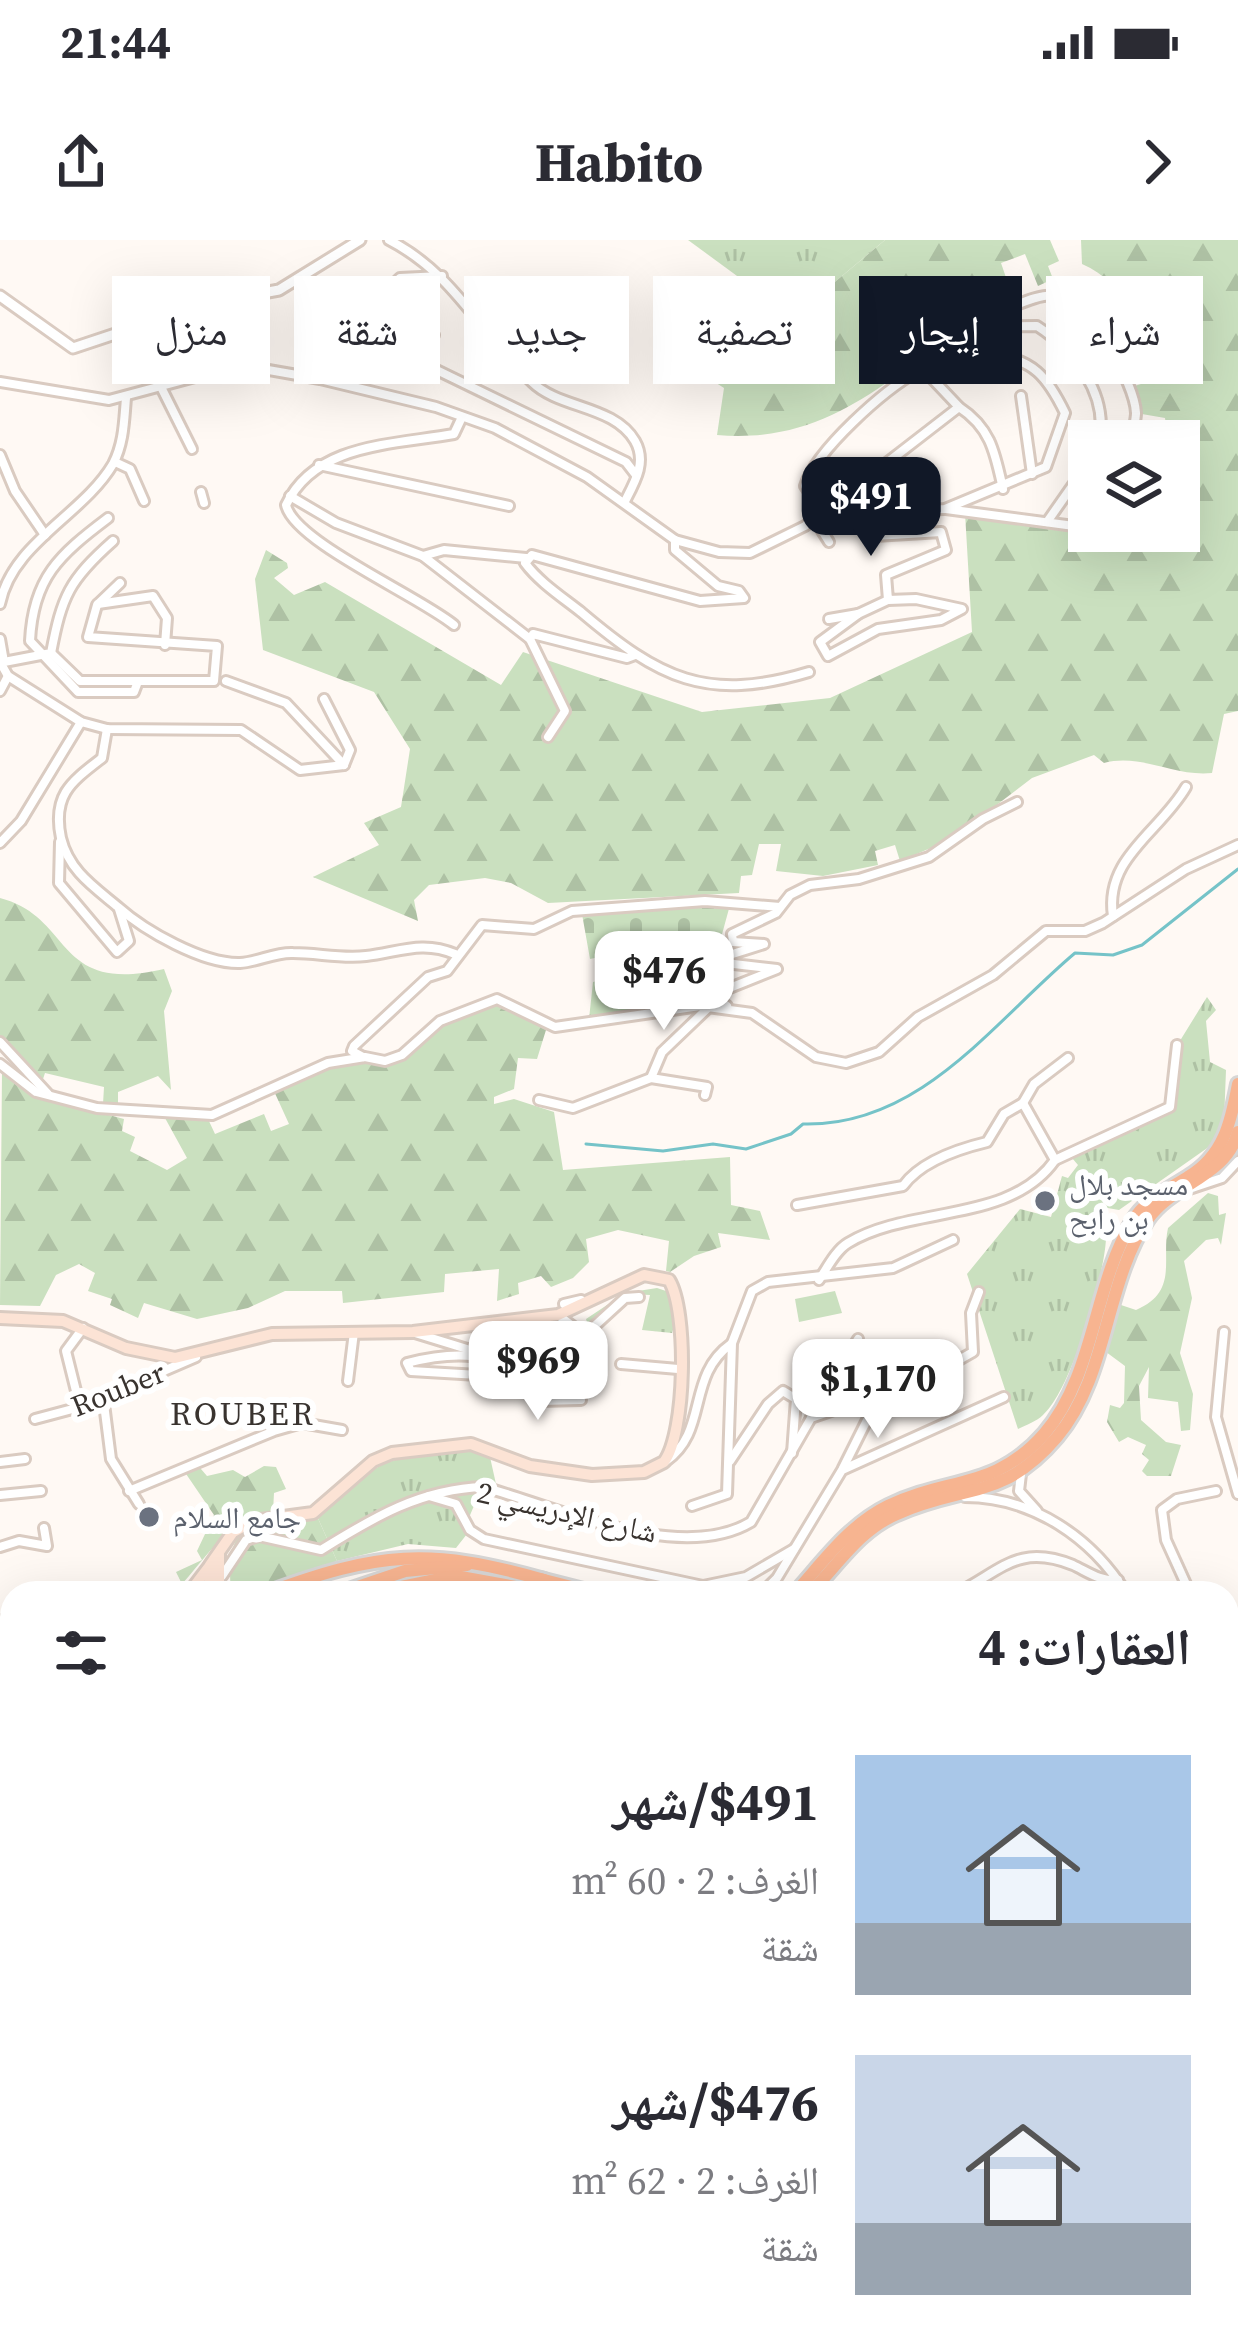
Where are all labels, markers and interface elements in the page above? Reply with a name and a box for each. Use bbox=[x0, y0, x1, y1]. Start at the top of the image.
text: 21:44 bbox=[60, 11, 171, 73]
text: Habito bbox=[535, 125, 703, 199]
icon: share bbox=[48, 129, 114, 195]
icon: forward bbox=[1124, 129, 1190, 195]
chip: منزل bbox=[112, 276, 270, 384]
chip: شقة bbox=[294, 276, 440, 384]
chip: جديد bbox=[464, 276, 629, 384]
chip: تصفية bbox=[653, 276, 835, 384]
chip: إيجار bbox=[859, 276, 1022, 384]
chip: شراء bbox=[1046, 276, 1203, 384]
map controls bbox=[1068, 420, 1200, 552]
button: layers bbox=[1068, 420, 1200, 552]
pin: $491 bbox=[800, 457, 942, 559]
text: $491 bbox=[829, 469, 913, 522]
pin: $476 bbox=[593, 931, 735, 1033]
text: $476 bbox=[622, 943, 706, 996]
place label: مسجد بلال بن رابح bbox=[1069, 1164, 1188, 1239]
marker: مسجد بلال بن رابح bbox=[1032, 1188, 1058, 1214]
pin: $969 bbox=[467, 1321, 609, 1423]
text: $969 bbox=[496, 1333, 580, 1386]
pin: $1,170 bbox=[780, 1339, 976, 1441]
street label: Rouber bbox=[65, 1351, 171, 1426]
text: $1,170 bbox=[819, 1351, 937, 1404]
district label: ROUBER bbox=[170, 1391, 316, 1436]
street label: شارع الإدريسي 2 bbox=[472, 1471, 661, 1556]
place label: جامع السلام bbox=[173, 1497, 301, 1538]
marker: جامع السلام bbox=[136, 1504, 162, 1530]
text: العقارات: 4 bbox=[978, 1612, 1191, 1682]
icon: filters bbox=[48, 1620, 114, 1686]
text: $491/شهر bbox=[613, 1767, 819, 1837]
icon: home bbox=[951, 1803, 1095, 1947]
text: الغرف: 2 · 60 m² bbox=[571, 1854, 819, 1907]
text: شقة bbox=[761, 1921, 819, 1974]
text: $476/شهر bbox=[613, 2067, 819, 2137]
icon: home bbox=[951, 2103, 1095, 2247]
text: الغرف: 2 · 62 m² bbox=[571, 2154, 819, 2207]
text: شقة bbox=[761, 2221, 819, 2274]

